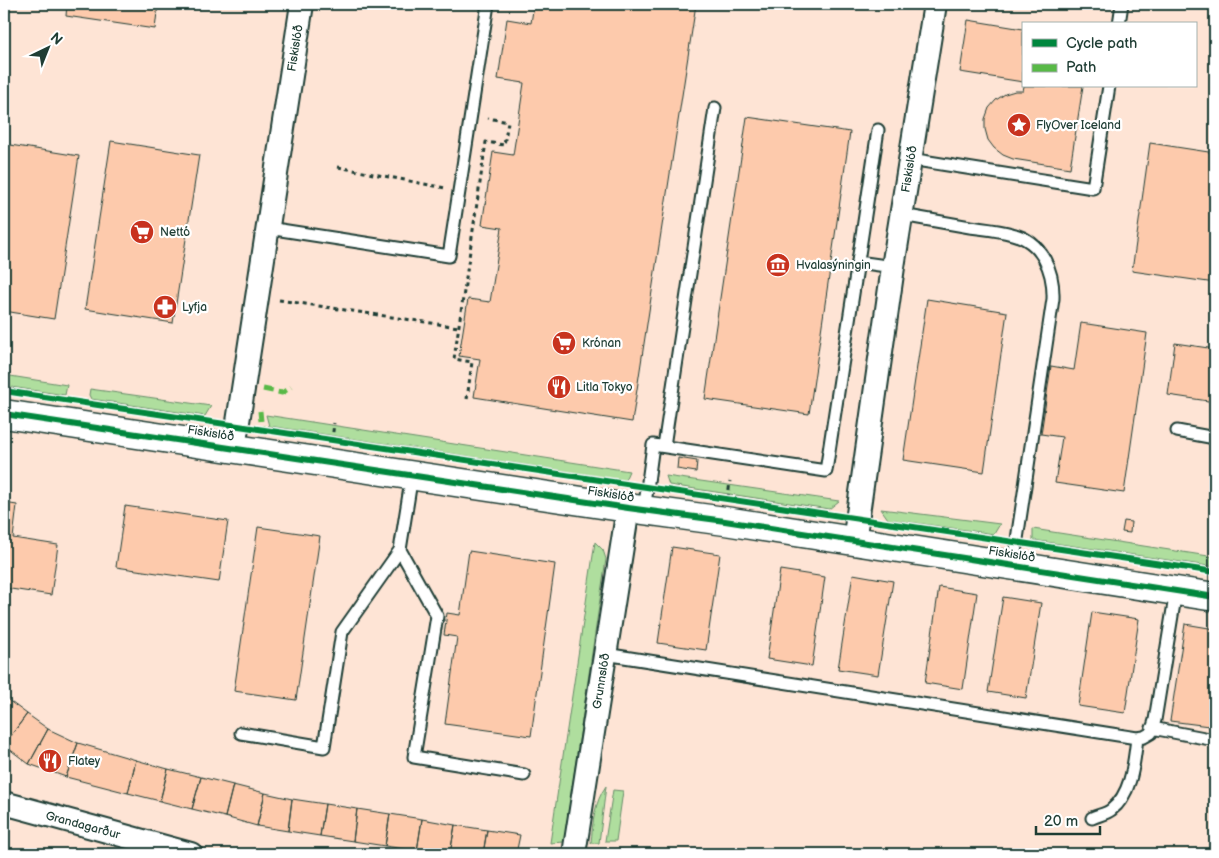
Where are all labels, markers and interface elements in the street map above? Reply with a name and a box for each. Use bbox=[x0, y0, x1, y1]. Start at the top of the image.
north arrow bbox=[22, 22, 72, 72]
legend bbox=[1022, 22, 1196, 88]
street label: Fiskislóð bbox=[284, 24, 307, 73]
text: N bbox=[47, 29, 66, 49]
text: Cycle path bbox=[1066, 34, 1137, 53]
text: Path bbox=[1066, 58, 1096, 77]
place icon: FlyOver Iceland bbox=[1006, 112, 1032, 138]
place label: FlyOver Iceland bbox=[1036, 118, 1121, 133]
street label: Fiskislóð bbox=[898, 145, 921, 194]
supermarket icon: Nettó bbox=[129, 219, 155, 245]
place label: Nettó bbox=[160, 225, 190, 240]
museum icon: Hvalasýningin bbox=[765, 252, 791, 278]
place label: Hvalasýningin bbox=[796, 258, 871, 273]
pharmacy icon: Lyfja bbox=[152, 294, 178, 320]
place label: Lyfja bbox=[182, 300, 207, 315]
supermarket icon: Krónan bbox=[551, 330, 577, 356]
place label: Krónan bbox=[582, 336, 621, 351]
restaurant icon: Litla Tokyo bbox=[546, 374, 572, 400]
place label: Litla Tokyo bbox=[576, 380, 633, 395]
street label: Fiskislóð bbox=[186, 422, 235, 445]
street label: Fiskislóð bbox=[586, 483, 635, 506]
street label: Fiskislóð bbox=[987, 543, 1036, 566]
street label: Grunnslóð bbox=[590, 652, 613, 710]
restaurant icon: Flatey bbox=[37, 748, 63, 774]
place label: Flatey bbox=[68, 754, 101, 769]
scale bar bbox=[1036, 803, 1100, 835]
street label: Grandagarður bbox=[44, 808, 123, 843]
text: 20 m bbox=[1044, 812, 1078, 831]

